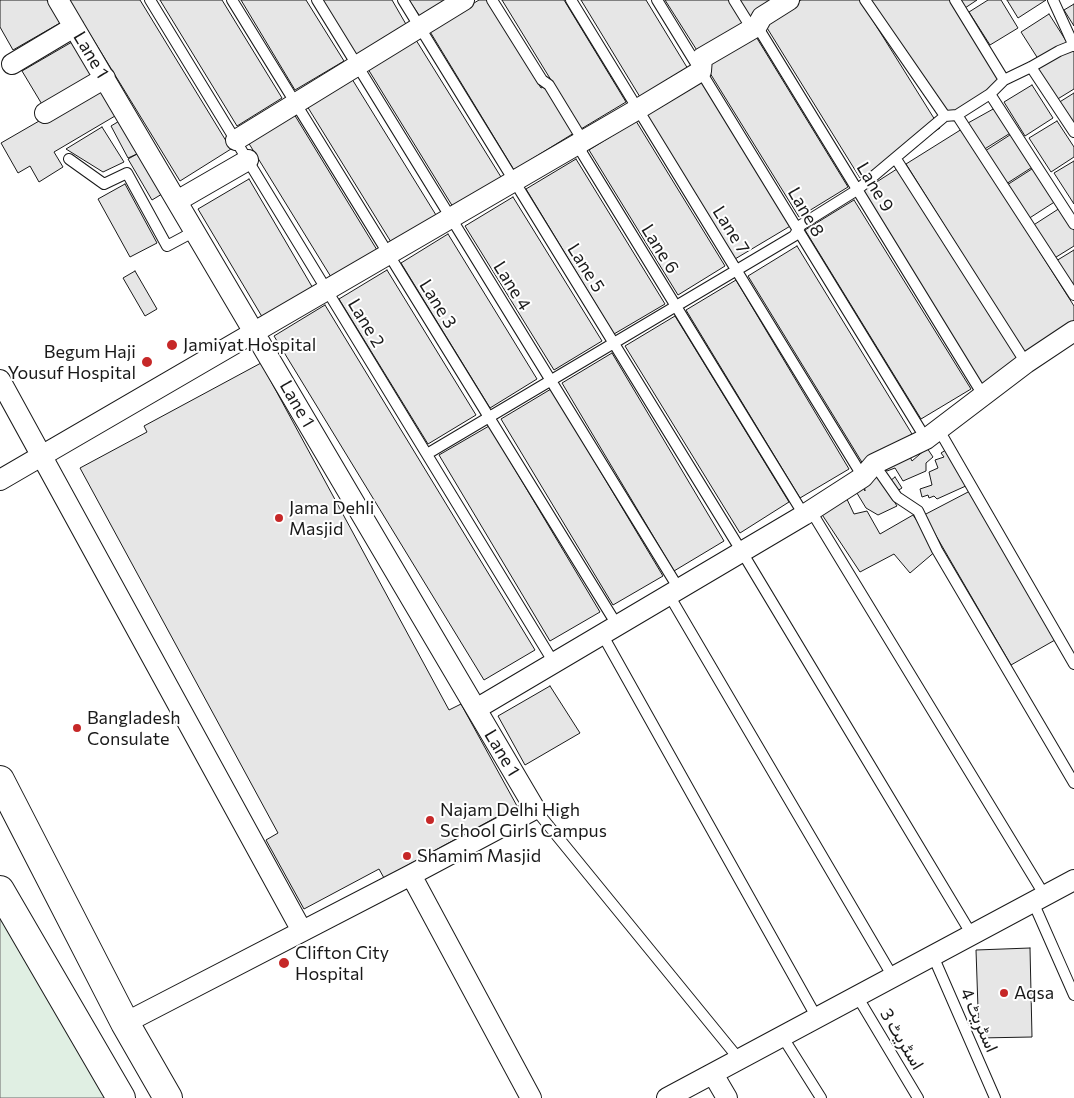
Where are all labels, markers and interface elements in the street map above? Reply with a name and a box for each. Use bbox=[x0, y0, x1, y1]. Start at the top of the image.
street label: Lane 1 bbox=[69, 28, 113, 82]
street label: Lane 9 bbox=[852, 158, 898, 216]
street label: Lane 8 bbox=[783, 183, 829, 241]
street label: Lane 7 bbox=[708, 202, 754, 258]
street label: Lane 6 bbox=[637, 220, 683, 278]
street label: Lane 5 bbox=[563, 240, 609, 296]
street label: Lane 4 bbox=[489, 257, 535, 315]
street label: Lane 3 bbox=[415, 276, 461, 332]
street label: Lane 2 bbox=[343, 295, 389, 351]
place label: Jamiyat Hospital bbox=[183, 334, 316, 356]
marker: Jamiyat Hospital bbox=[165, 338, 179, 352]
place label: Begum Haji Yousuf Hospital bbox=[7, 341, 136, 384]
marker: Begum Haji Yousuf Hospital bbox=[140, 355, 154, 369]
street label: Lane 1 bbox=[275, 377, 319, 431]
place label: Jama Dehli Masjid bbox=[289, 497, 374, 540]
marker: Jama Dehli Masjid bbox=[273, 512, 285, 524]
place label: Bangladesh Consulate bbox=[87, 707, 180, 750]
marker: Bangladesh Consulate bbox=[71, 722, 83, 734]
street label: Lane 1 bbox=[480, 726, 524, 780]
place label: Najam Delhi High School Girls Campus bbox=[440, 799, 607, 842]
marker: Najam Delhi High School Girls Campus bbox=[424, 814, 436, 826]
place label: Shamim Masjid bbox=[417, 845, 541, 867]
marker: Shamim Masjid bbox=[401, 850, 413, 862]
place label: Clifton City Hospital bbox=[295, 942, 389, 984]
marker: Clifton City Hospital bbox=[277, 956, 291, 970]
place label: Aqsa bbox=[1014, 982, 1054, 1004]
street label: اسٹریٹ 4 bbox=[955, 985, 1003, 1055]
marker: Aqsa bbox=[998, 987, 1010, 999]
street label: اسٹریٹ 3 bbox=[875, 1005, 929, 1073]

